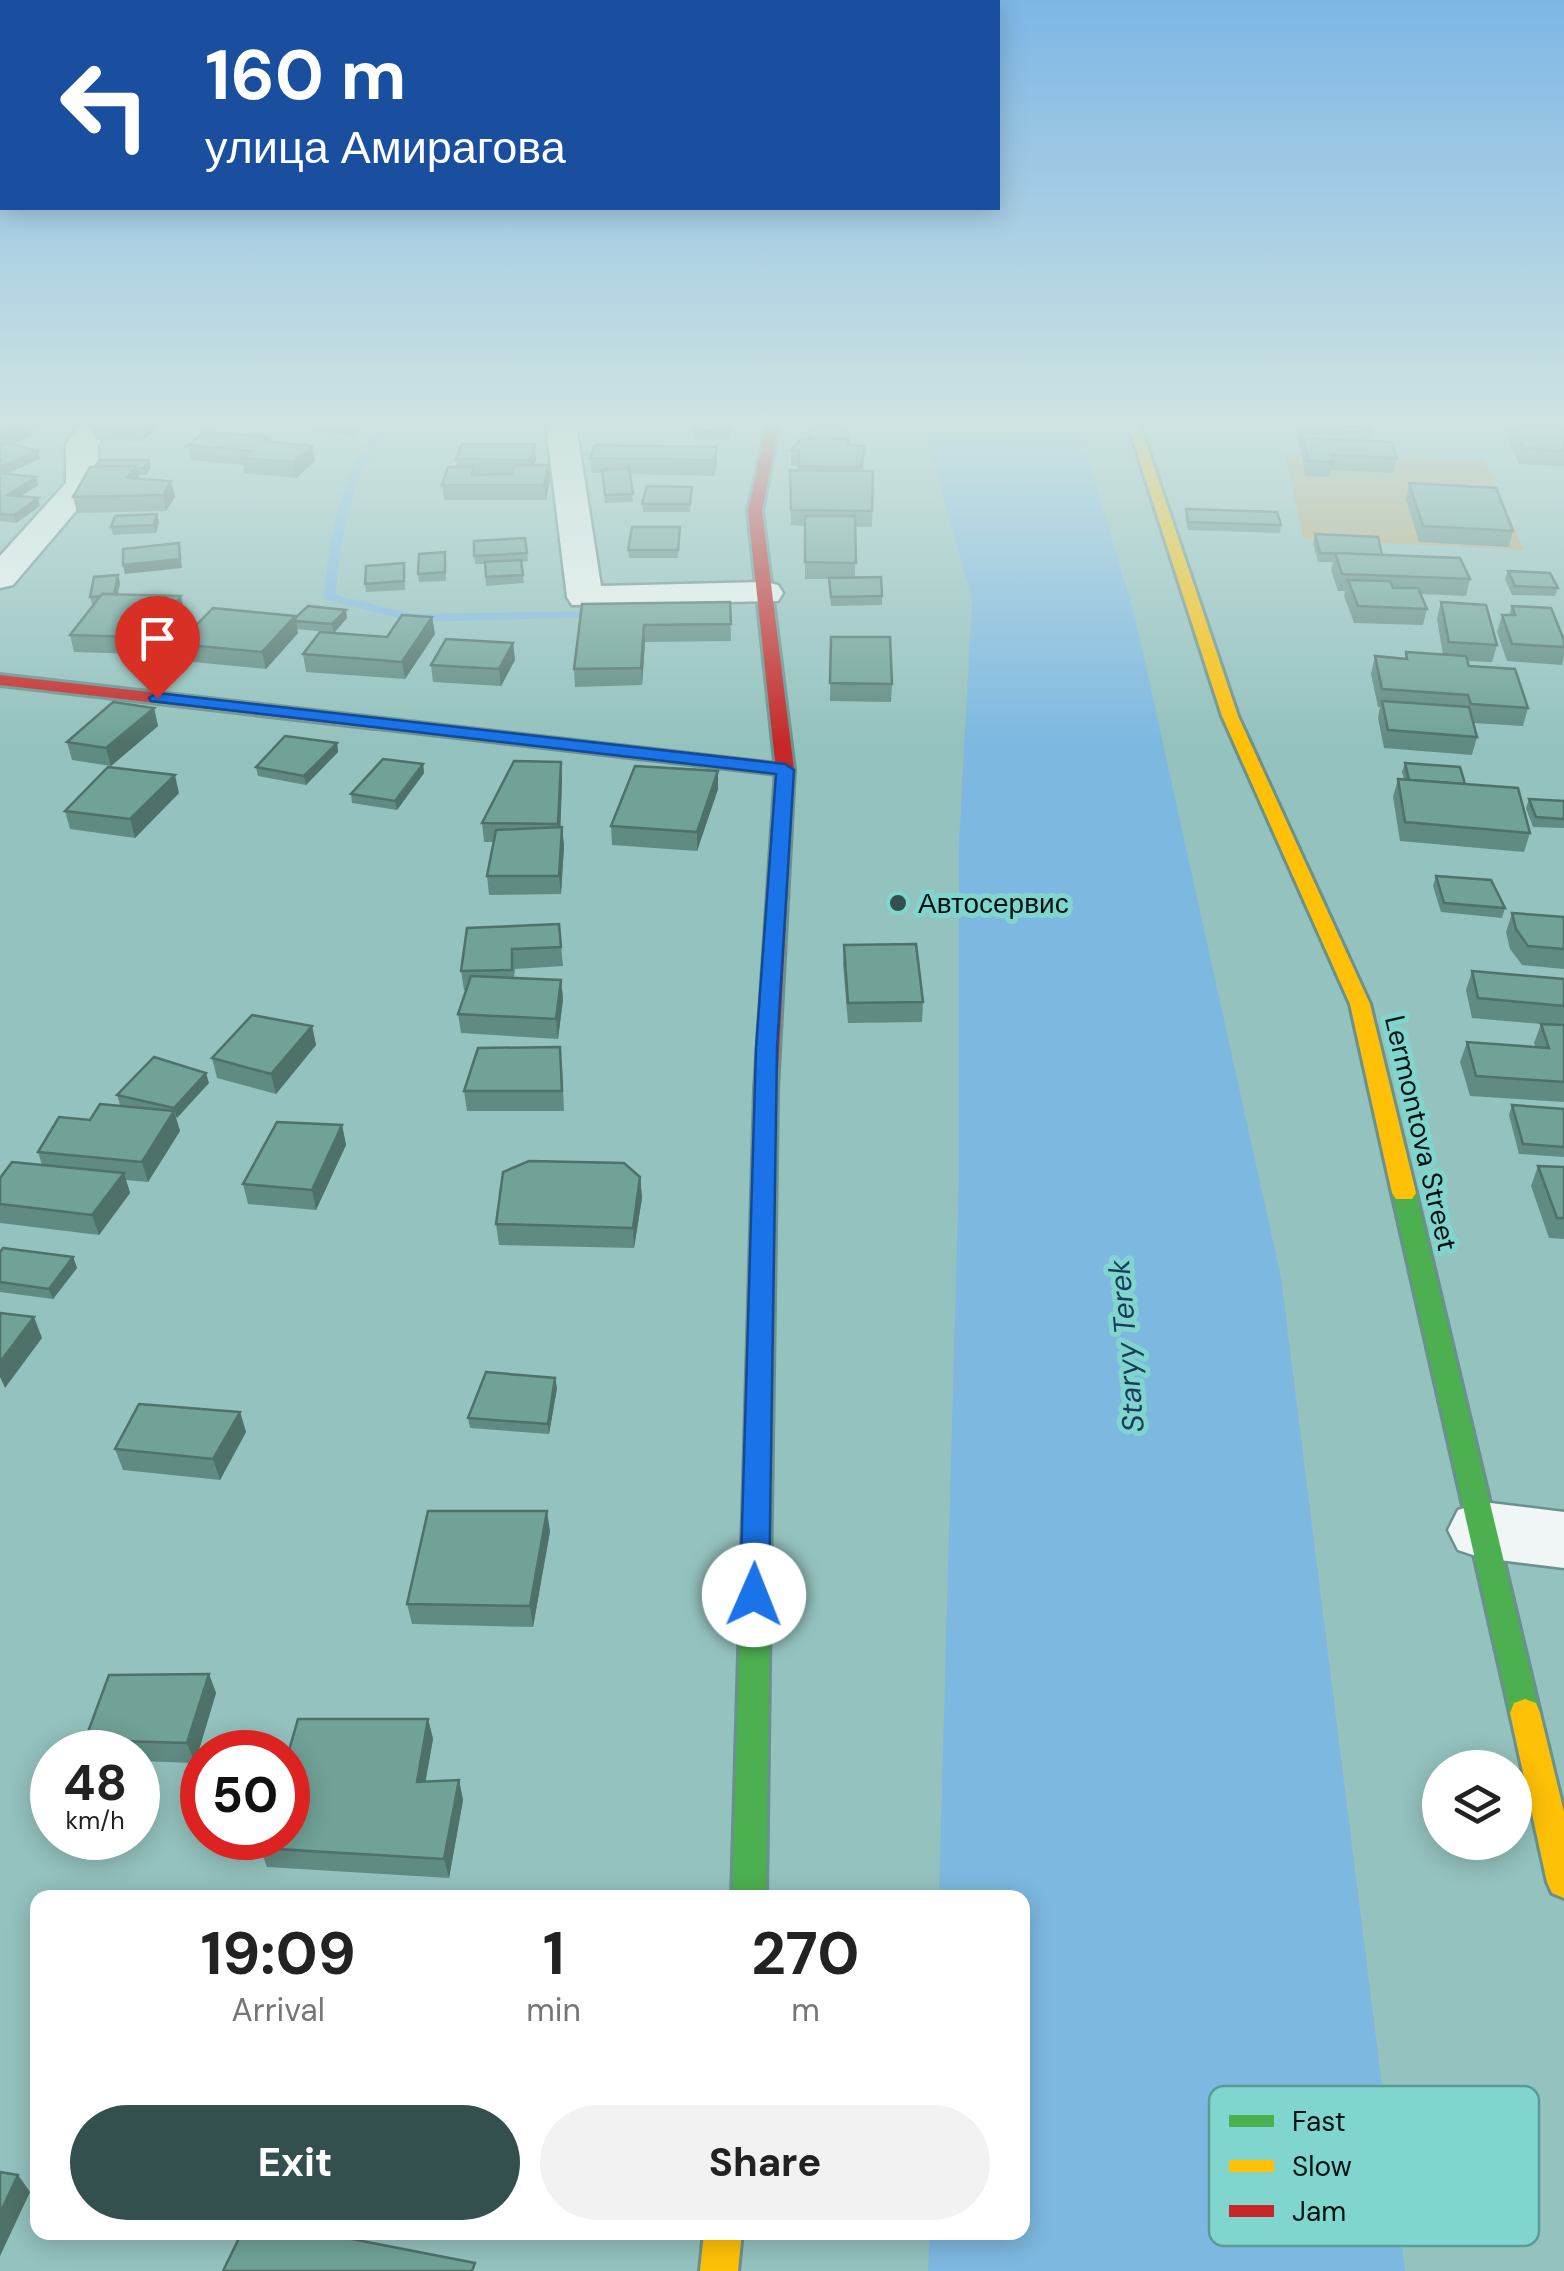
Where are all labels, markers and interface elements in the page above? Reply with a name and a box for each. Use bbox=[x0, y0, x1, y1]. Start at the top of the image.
text: 160 m bbox=[205, 30, 406, 121]
icon: left bbox=[40, 40, 170, 170]
text: улица Амирагова bbox=[205, 118, 566, 177]
pin bbox=[115, 596, 200, 699]
icon: arrive bbox=[130, 611, 185, 666]
place label: Автосервис bbox=[918, 885, 1069, 922]
marker: Автосервис bbox=[887, 892, 909, 914]
street label: Lermontova Street bbox=[1376, 1012, 1466, 1254]
water label: Staryy Terek bbox=[1099, 1257, 1153, 1434]
position arrow bbox=[702, 1543, 806, 1647]
speed limit sign: 50 bbox=[180, 1730, 310, 1860]
text: 48 bbox=[63, 1750, 127, 1816]
map controls bbox=[1422, 1750, 1532, 1860]
button: layers bbox=[1422, 1750, 1532, 1860]
text: km/h bbox=[65, 1804, 125, 1837]
text: 19:09 bbox=[200, 1914, 356, 1993]
text: 1 bbox=[543, 1914, 565, 1993]
text: 270 bbox=[751, 1914, 860, 1993]
text: Arrival bbox=[232, 1989, 325, 2031]
text: min bbox=[526, 1989, 581, 2031]
text: m bbox=[791, 1989, 820, 2031]
legend bbox=[1209, 2086, 1539, 2246]
text: Fast bbox=[1292, 2103, 1346, 2140]
button: Exit bbox=[70, 2105, 520, 2220]
button: Share bbox=[540, 2105, 990, 2220]
text: Slow bbox=[1292, 2148, 1352, 2185]
text: Jam bbox=[1292, 2193, 1346, 2230]

